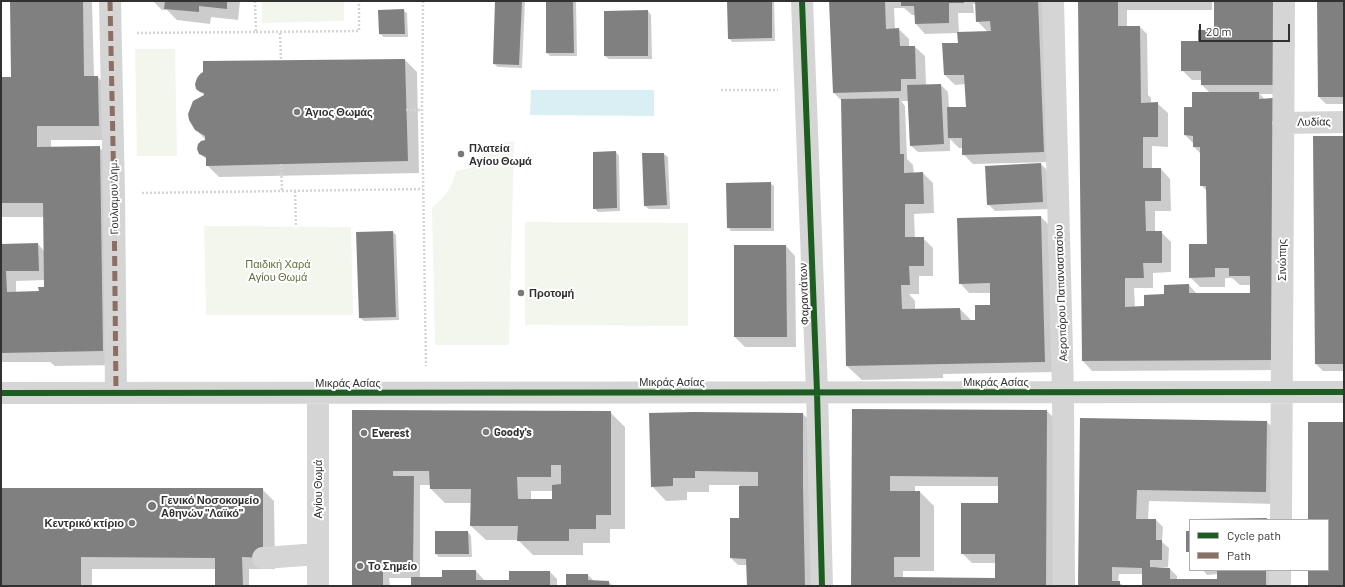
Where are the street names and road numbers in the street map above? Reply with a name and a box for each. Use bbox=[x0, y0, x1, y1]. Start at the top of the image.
street label: Λυδίας bbox=[1297, 115, 1331, 129]
street label: Γουλιαμου Δημ. bbox=[107, 159, 121, 235]
street label: Αεροπόρου Παπαναστασίου bbox=[1052, 224, 1070, 362]
street label: Σινώπης bbox=[1275, 239, 1289, 281]
street label: Φαραντάτων bbox=[796, 263, 812, 325]
street label: Μικράς Ασίας bbox=[639, 375, 705, 389]
street label: Μικράς Ασίας bbox=[963, 375, 1029, 389]
street label: Μικράς Ασίας bbox=[315, 376, 381, 390]
street label: Αγίου Θωμά bbox=[311, 460, 325, 518]

